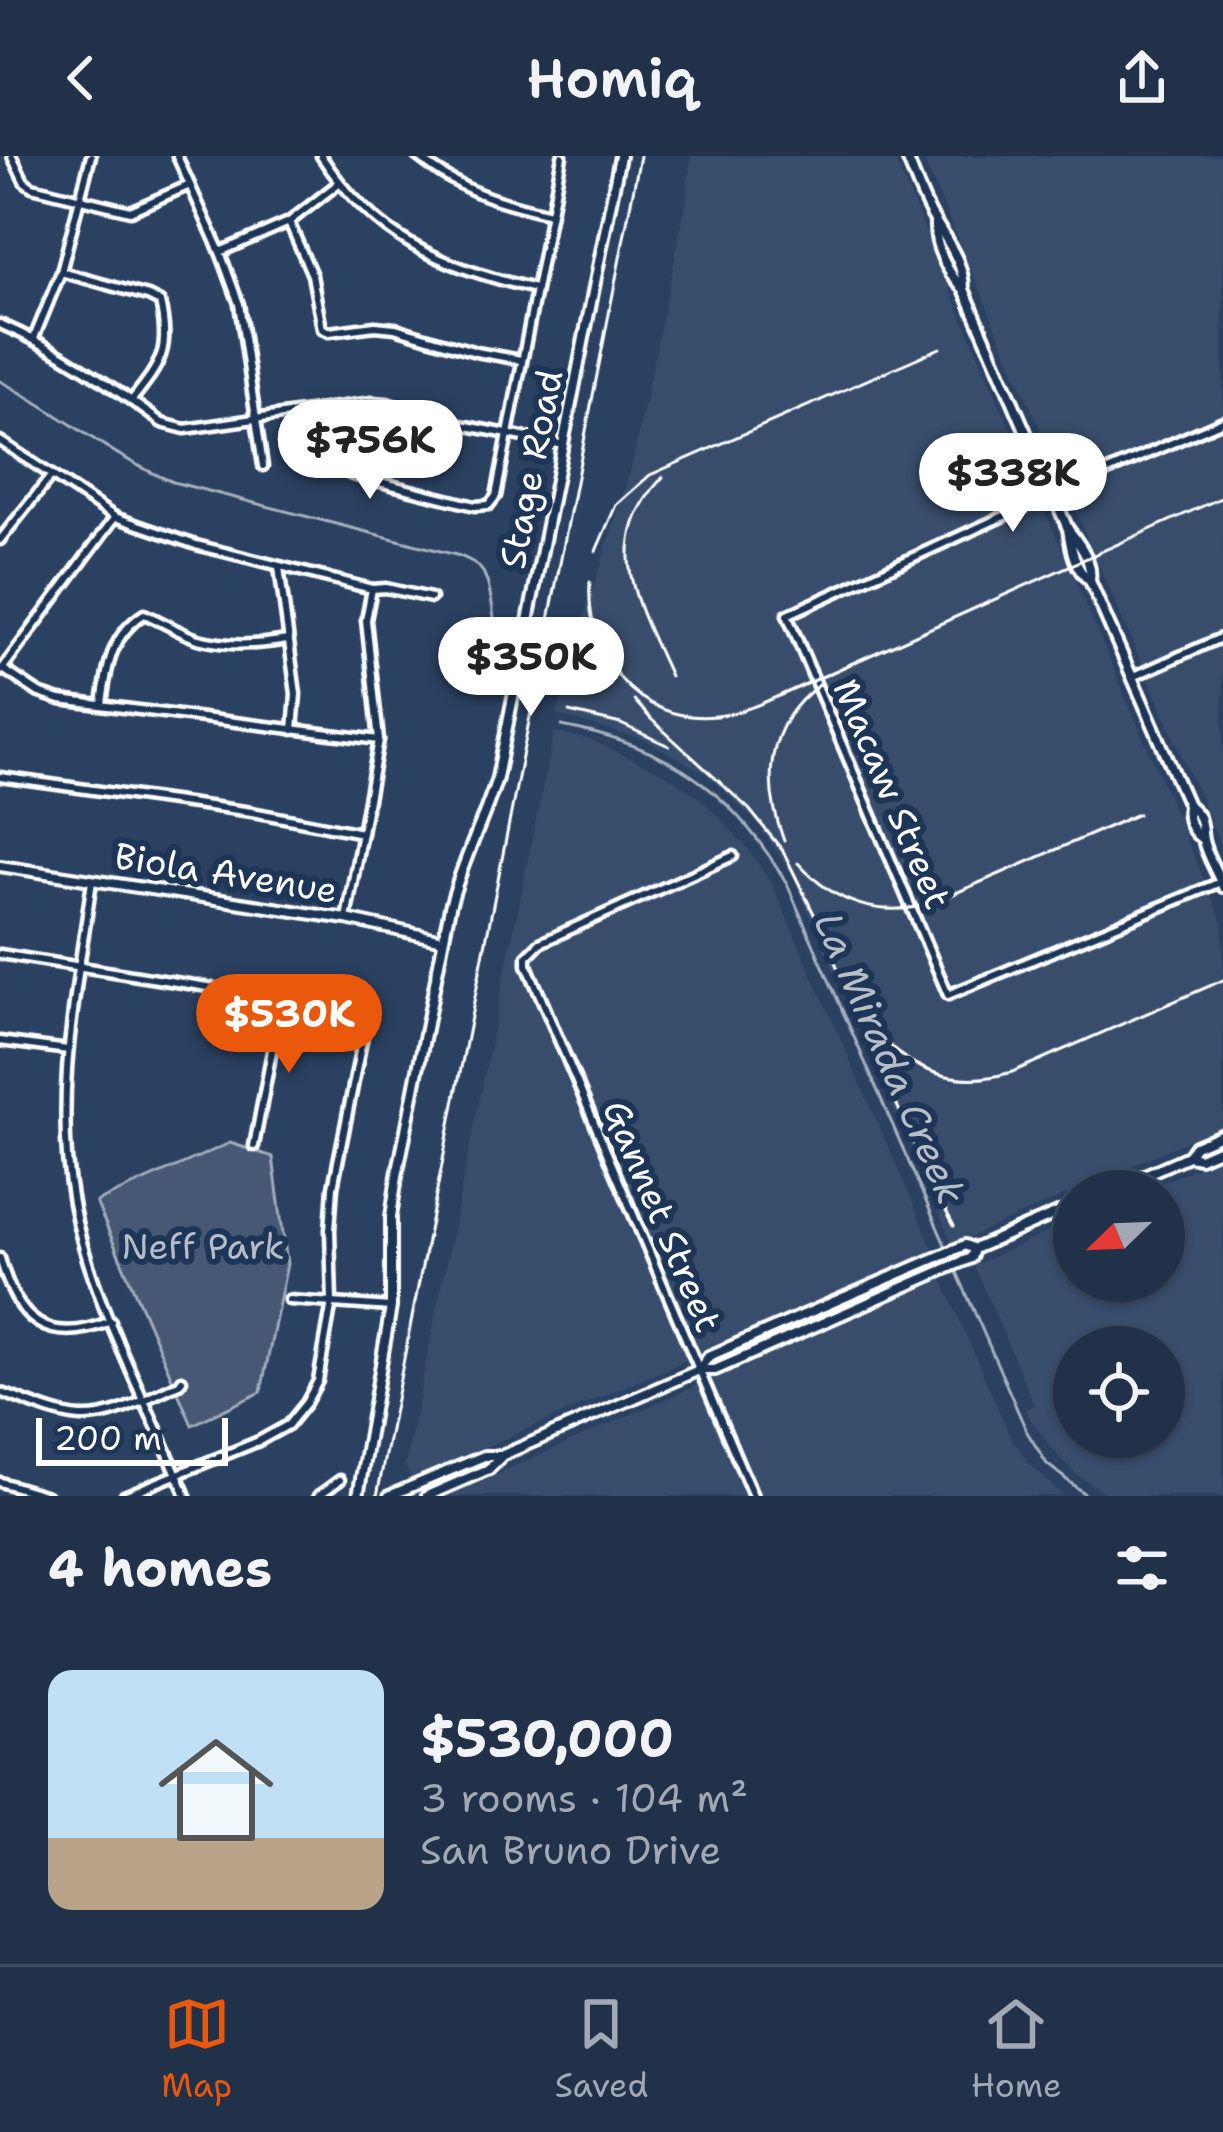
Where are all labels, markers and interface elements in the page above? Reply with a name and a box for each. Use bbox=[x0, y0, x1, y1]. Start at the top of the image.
text: Homiq bbox=[526, 42, 697, 114]
icon: back bbox=[48, 45, 114, 111]
icon: share bbox=[1109, 45, 1175, 111]
street label: Stage Road bbox=[488, 365, 574, 573]
pin: $756K bbox=[286, 400, 454, 502]
text: $756K bbox=[305, 413, 435, 465]
pin: $338K bbox=[929, 433, 1097, 535]
text: $338K bbox=[946, 446, 1080, 498]
pin: $350K bbox=[447, 617, 615, 719]
text: $350K bbox=[465, 630, 597, 682]
street label: Macaw Street bbox=[822, 672, 962, 916]
street label: Biola Avenue bbox=[111, 831, 341, 915]
water label: La Mirada Creek bbox=[802, 904, 978, 1212]
pin: $530K bbox=[205, 974, 373, 1076]
text: $530K bbox=[223, 987, 355, 1039]
street label: Gannet Street bbox=[591, 1093, 733, 1339]
north arrow bbox=[1053, 1170, 1185, 1302]
map controls bbox=[1053, 1170, 1185, 1458]
park label: Neff Park bbox=[121, 1222, 285, 1271]
button: locate bbox=[1053, 1326, 1185, 1458]
scale bar bbox=[36, 1412, 228, 1465]
text: 200 m bbox=[54, 1416, 162, 1461]
text: 4 homes bbox=[48, 1534, 272, 1602]
icon: filters bbox=[1109, 1535, 1175, 1601]
text: $530,000 bbox=[420, 1704, 674, 1772]
icon: home bbox=[144, 1718, 288, 1862]
text: 3 rooms · 104 m² bbox=[420, 1772, 748, 1824]
text: San Bruno Drive bbox=[420, 1824, 721, 1876]
tab: Map bbox=[161, 1991, 232, 2108]
tab: Saved bbox=[555, 1991, 648, 2108]
tab: Home bbox=[971, 1991, 1062, 2108]

